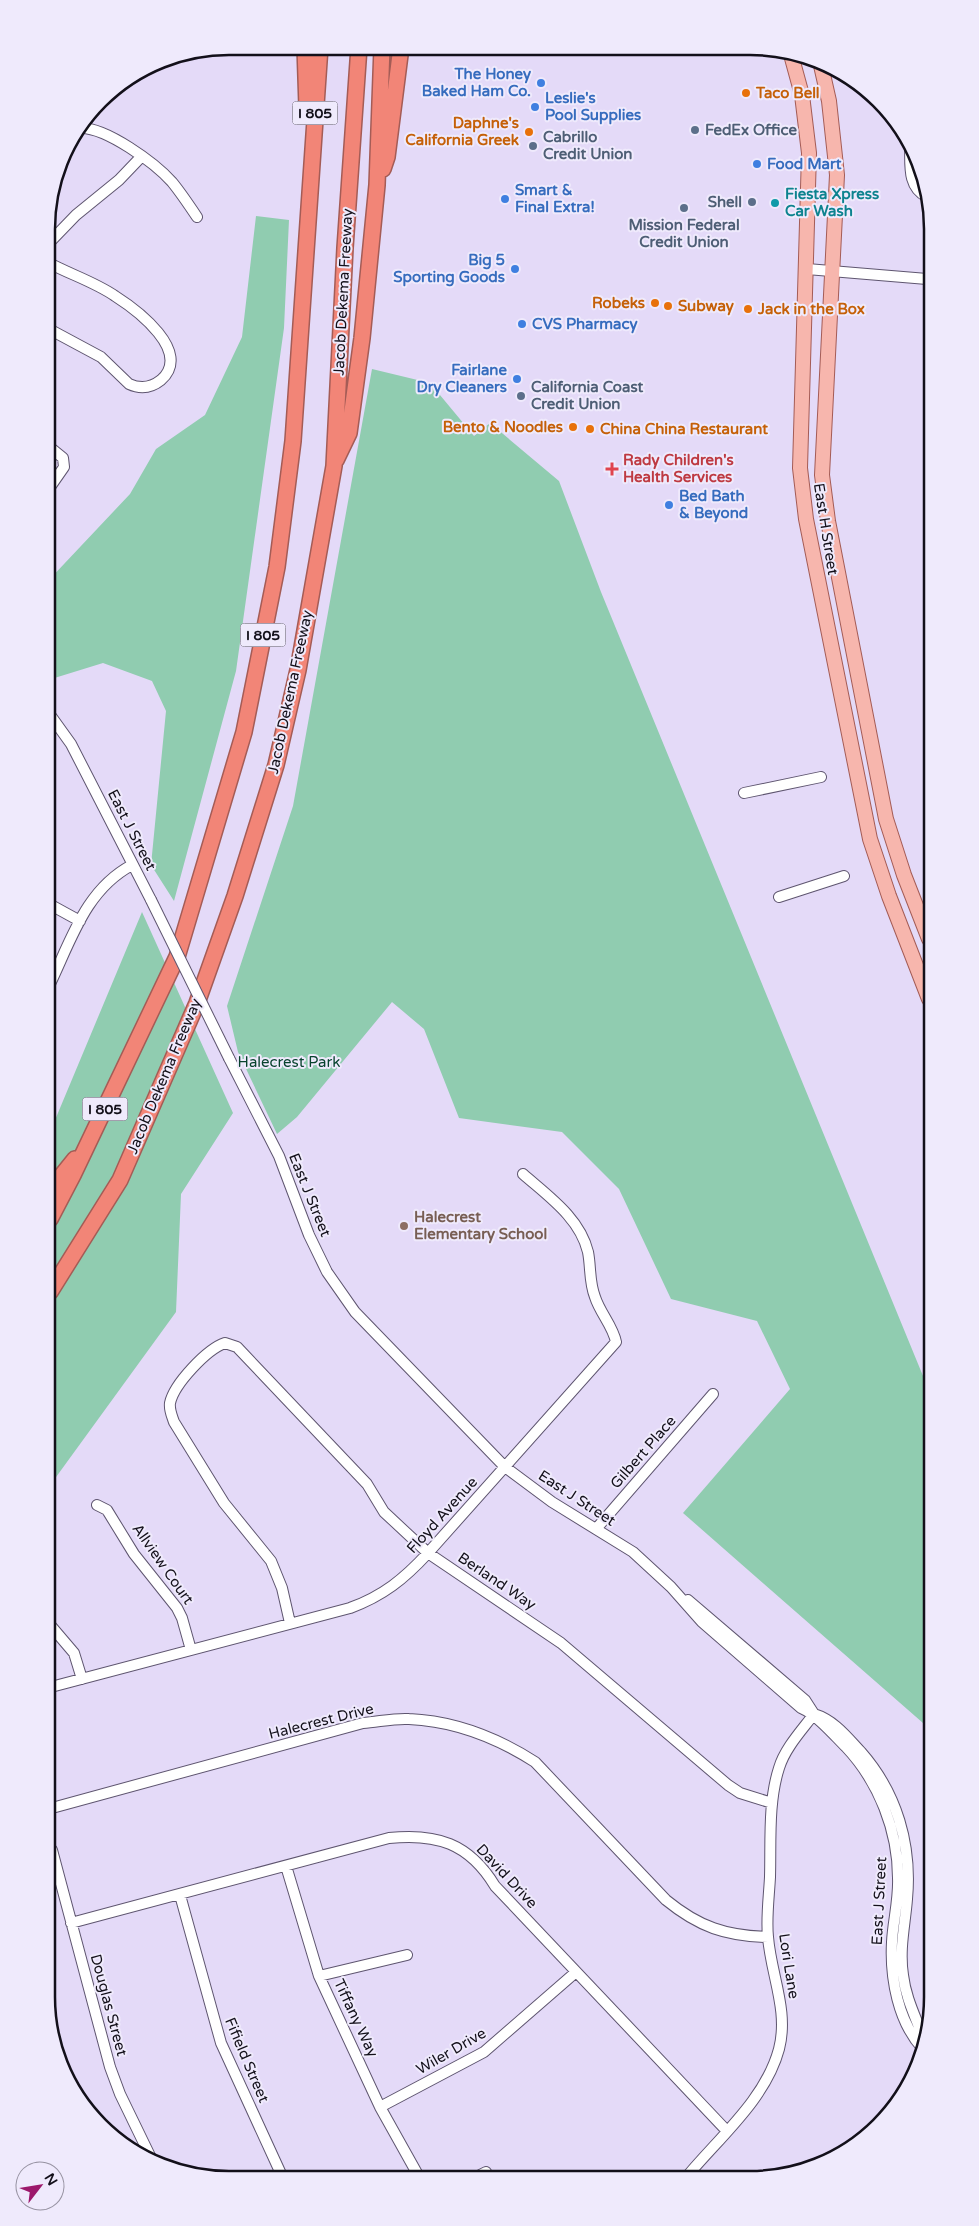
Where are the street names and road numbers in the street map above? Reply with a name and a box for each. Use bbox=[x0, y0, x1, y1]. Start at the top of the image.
road number: I 805 bbox=[292, 102, 338, 125]
street label: Jacob Dekema Freeway bbox=[330, 208, 356, 376]
street label: East H Street bbox=[810, 482, 842, 576]
street label: Jacob Dekema Freeway bbox=[264, 608, 316, 776]
road number: I 805 bbox=[240, 624, 286, 646]
street label: East J Street bbox=[104, 787, 160, 874]
street label: Jacob Dekema Freeway bbox=[123, 996, 205, 1156]
road number: I 805 bbox=[82, 1098, 128, 1120]
street label: East J Street bbox=[285, 1151, 335, 1240]
street label: Gilbert Place bbox=[606, 1412, 680, 1492]
street label: East J Street bbox=[535, 1466, 619, 1530]
street label: Floyd Avenue bbox=[403, 1473, 481, 1557]
street label: Allview Court bbox=[129, 1520, 198, 1608]
street label: Berland Way bbox=[455, 1548, 539, 1614]
street label: Halecrest Drive bbox=[267, 1699, 375, 1743]
street label: David Drive bbox=[473, 1840, 541, 1912]
street label: East J Street bbox=[868, 1856, 890, 1946]
street label: Lori Lane bbox=[775, 1932, 803, 2000]
street label: Douglas Street bbox=[87, 1952, 131, 2058]
street label: Tiffany Way bbox=[330, 1976, 382, 2060]
street label: Fifield Street bbox=[221, 2015, 273, 2106]
street label: Wiler Drive bbox=[413, 2024, 489, 2078]

